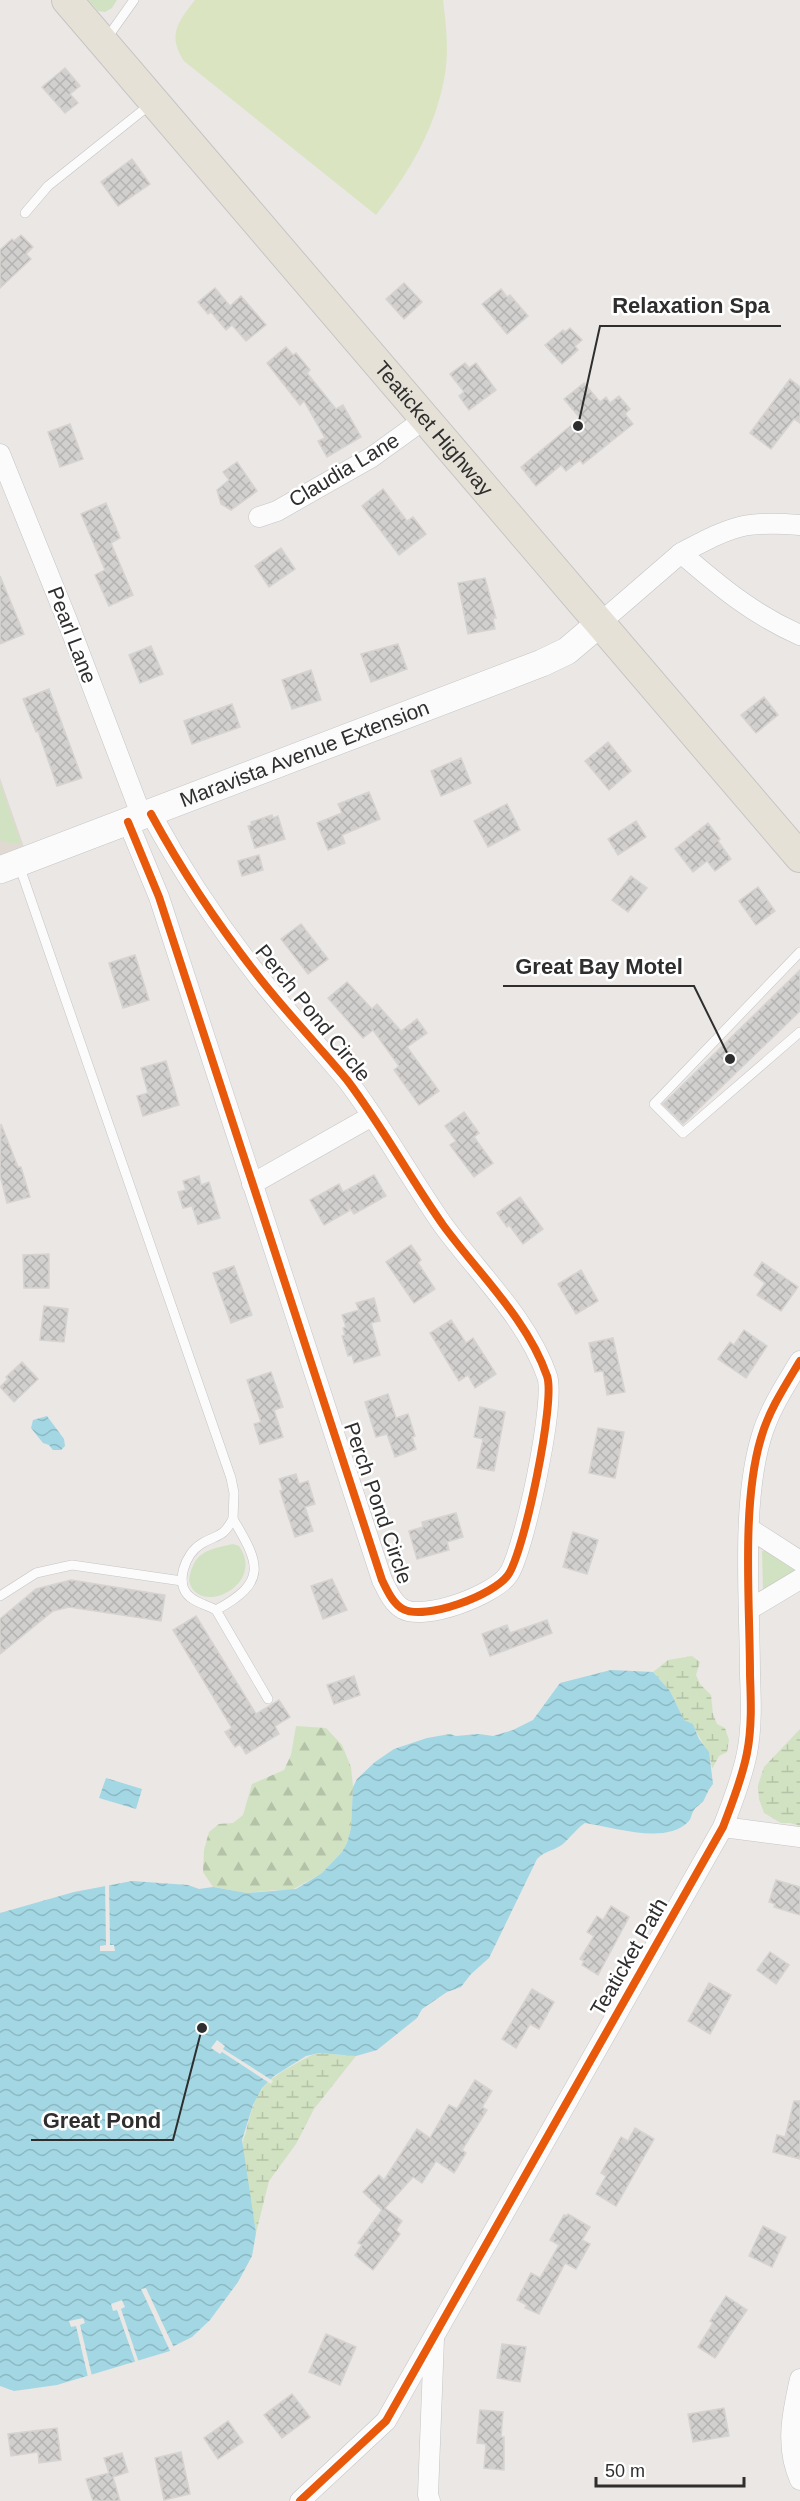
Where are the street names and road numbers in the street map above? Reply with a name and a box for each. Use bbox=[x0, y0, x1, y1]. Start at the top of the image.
street label: Teaticket Highway bbox=[370, 356, 498, 500]
street label: Claudia Lane bbox=[285, 428, 403, 511]
street label: Pearl Lane bbox=[44, 583, 101, 686]
street label: Maravista Avenue Extension bbox=[177, 695, 432, 811]
street label: Perch Pond Circle bbox=[251, 940, 376, 1086]
street label: Perch Pond Circle bbox=[340, 1419, 417, 1587]
street label: Teaticket Path bbox=[586, 1894, 672, 2020]

